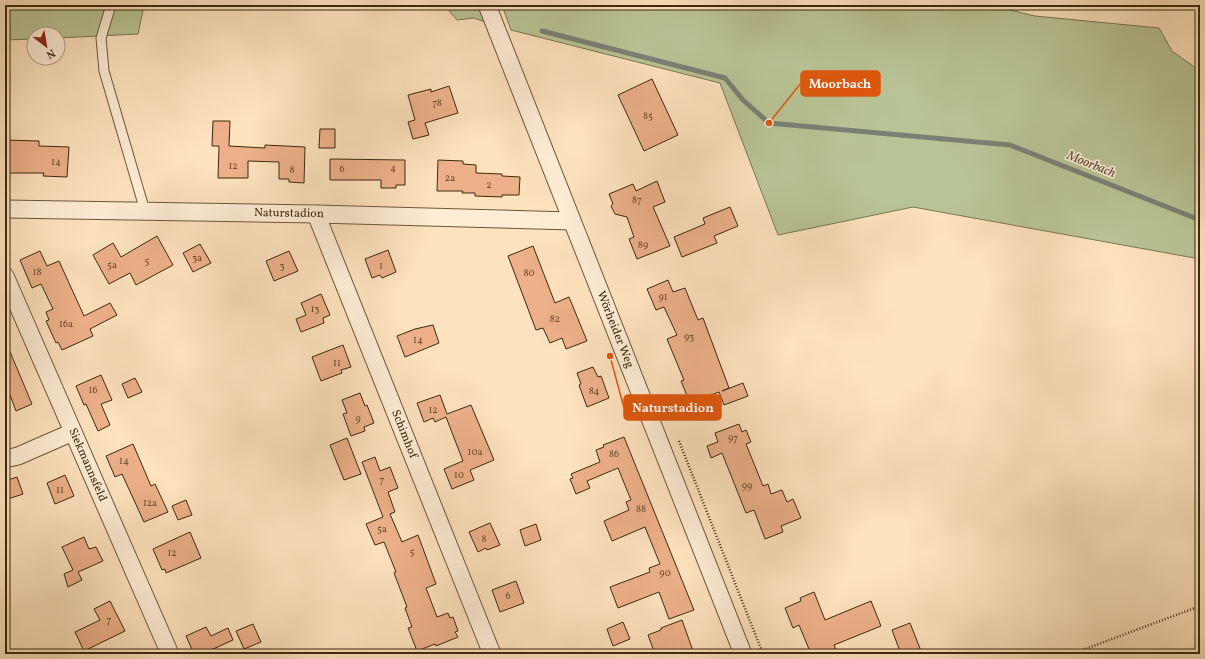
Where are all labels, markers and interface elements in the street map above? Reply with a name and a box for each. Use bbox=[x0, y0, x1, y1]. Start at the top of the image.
north arrow bbox=[26, 26, 66, 66]
text: N bbox=[43, 45, 58, 62]
callout: Moorbach bbox=[801, 71, 880, 96]
text: Moorbach bbox=[809, 76, 872, 94]
house number: 78 bbox=[432, 96, 442, 110]
house number: 85 bbox=[643, 109, 653, 123]
water label: Moorbach bbox=[1063, 147, 1118, 183]
house number: 14 bbox=[51, 155, 61, 169]
house number: 12 bbox=[228, 159, 238, 173]
house number: 4 bbox=[390, 161, 396, 175]
house number: 6 bbox=[339, 162, 345, 176]
house number: 8 bbox=[289, 163, 295, 177]
house number: 2a bbox=[445, 171, 455, 185]
house number: 2 bbox=[486, 178, 492, 192]
house number: 87 bbox=[632, 193, 642, 207]
street label: Naturstadion bbox=[254, 205, 324, 222]
house number: 89 bbox=[638, 238, 648, 252]
house number: 3a bbox=[192, 251, 202, 265]
house number: 5 bbox=[145, 254, 150, 268]
house number: 5a bbox=[107, 258, 117, 272]
house number: 3 bbox=[279, 259, 285, 273]
house number: 1 bbox=[379, 259, 383, 273]
house number: 18 bbox=[33, 265, 41, 279]
house number: 80 bbox=[523, 266, 535, 280]
street label: Wörheider Weg bbox=[593, 289, 637, 370]
house number: 91 bbox=[658, 290, 668, 304]
house number: 13 bbox=[310, 302, 320, 316]
house number: 82 bbox=[550, 312, 560, 326]
house number: 16a bbox=[59, 317, 73, 331]
house number: 93 bbox=[684, 330, 694, 344]
house number: 14 bbox=[413, 333, 423, 347]
house number: 11 bbox=[333, 356, 341, 370]
house number: 16 bbox=[89, 383, 97, 397]
house number: 84 bbox=[589, 384, 599, 398]
callout: Naturstadion bbox=[624, 395, 721, 420]
text: Naturstadion bbox=[632, 400, 714, 418]
house number: 12 bbox=[428, 403, 438, 417]
street label: Schimhof bbox=[387, 408, 422, 462]
house number: 9 bbox=[355, 412, 361, 426]
street label: Siekmannsfeld bbox=[64, 425, 111, 504]
house number: 97 bbox=[728, 431, 738, 445]
house number: 10a bbox=[468, 445, 482, 459]
house number: 86 bbox=[609, 447, 619, 461]
house number: 14 bbox=[119, 454, 129, 468]
house number: 10 bbox=[454, 468, 464, 482]
house number: 7 bbox=[380, 473, 385, 487]
house number: 99 bbox=[742, 479, 752, 493]
house number: 11 bbox=[56, 483, 64, 497]
house number: 12a bbox=[143, 496, 157, 510]
house number: 88 bbox=[636, 502, 646, 516]
house number: 5a bbox=[377, 522, 387, 536]
house number: 8 bbox=[481, 532, 487, 546]
house number: 5 bbox=[410, 545, 415, 559]
house number: 12 bbox=[167, 546, 177, 560]
house number: 90 bbox=[659, 566, 671, 580]
house number: 6 bbox=[505, 589, 511, 603]
house number: 7 bbox=[107, 613, 112, 627]

